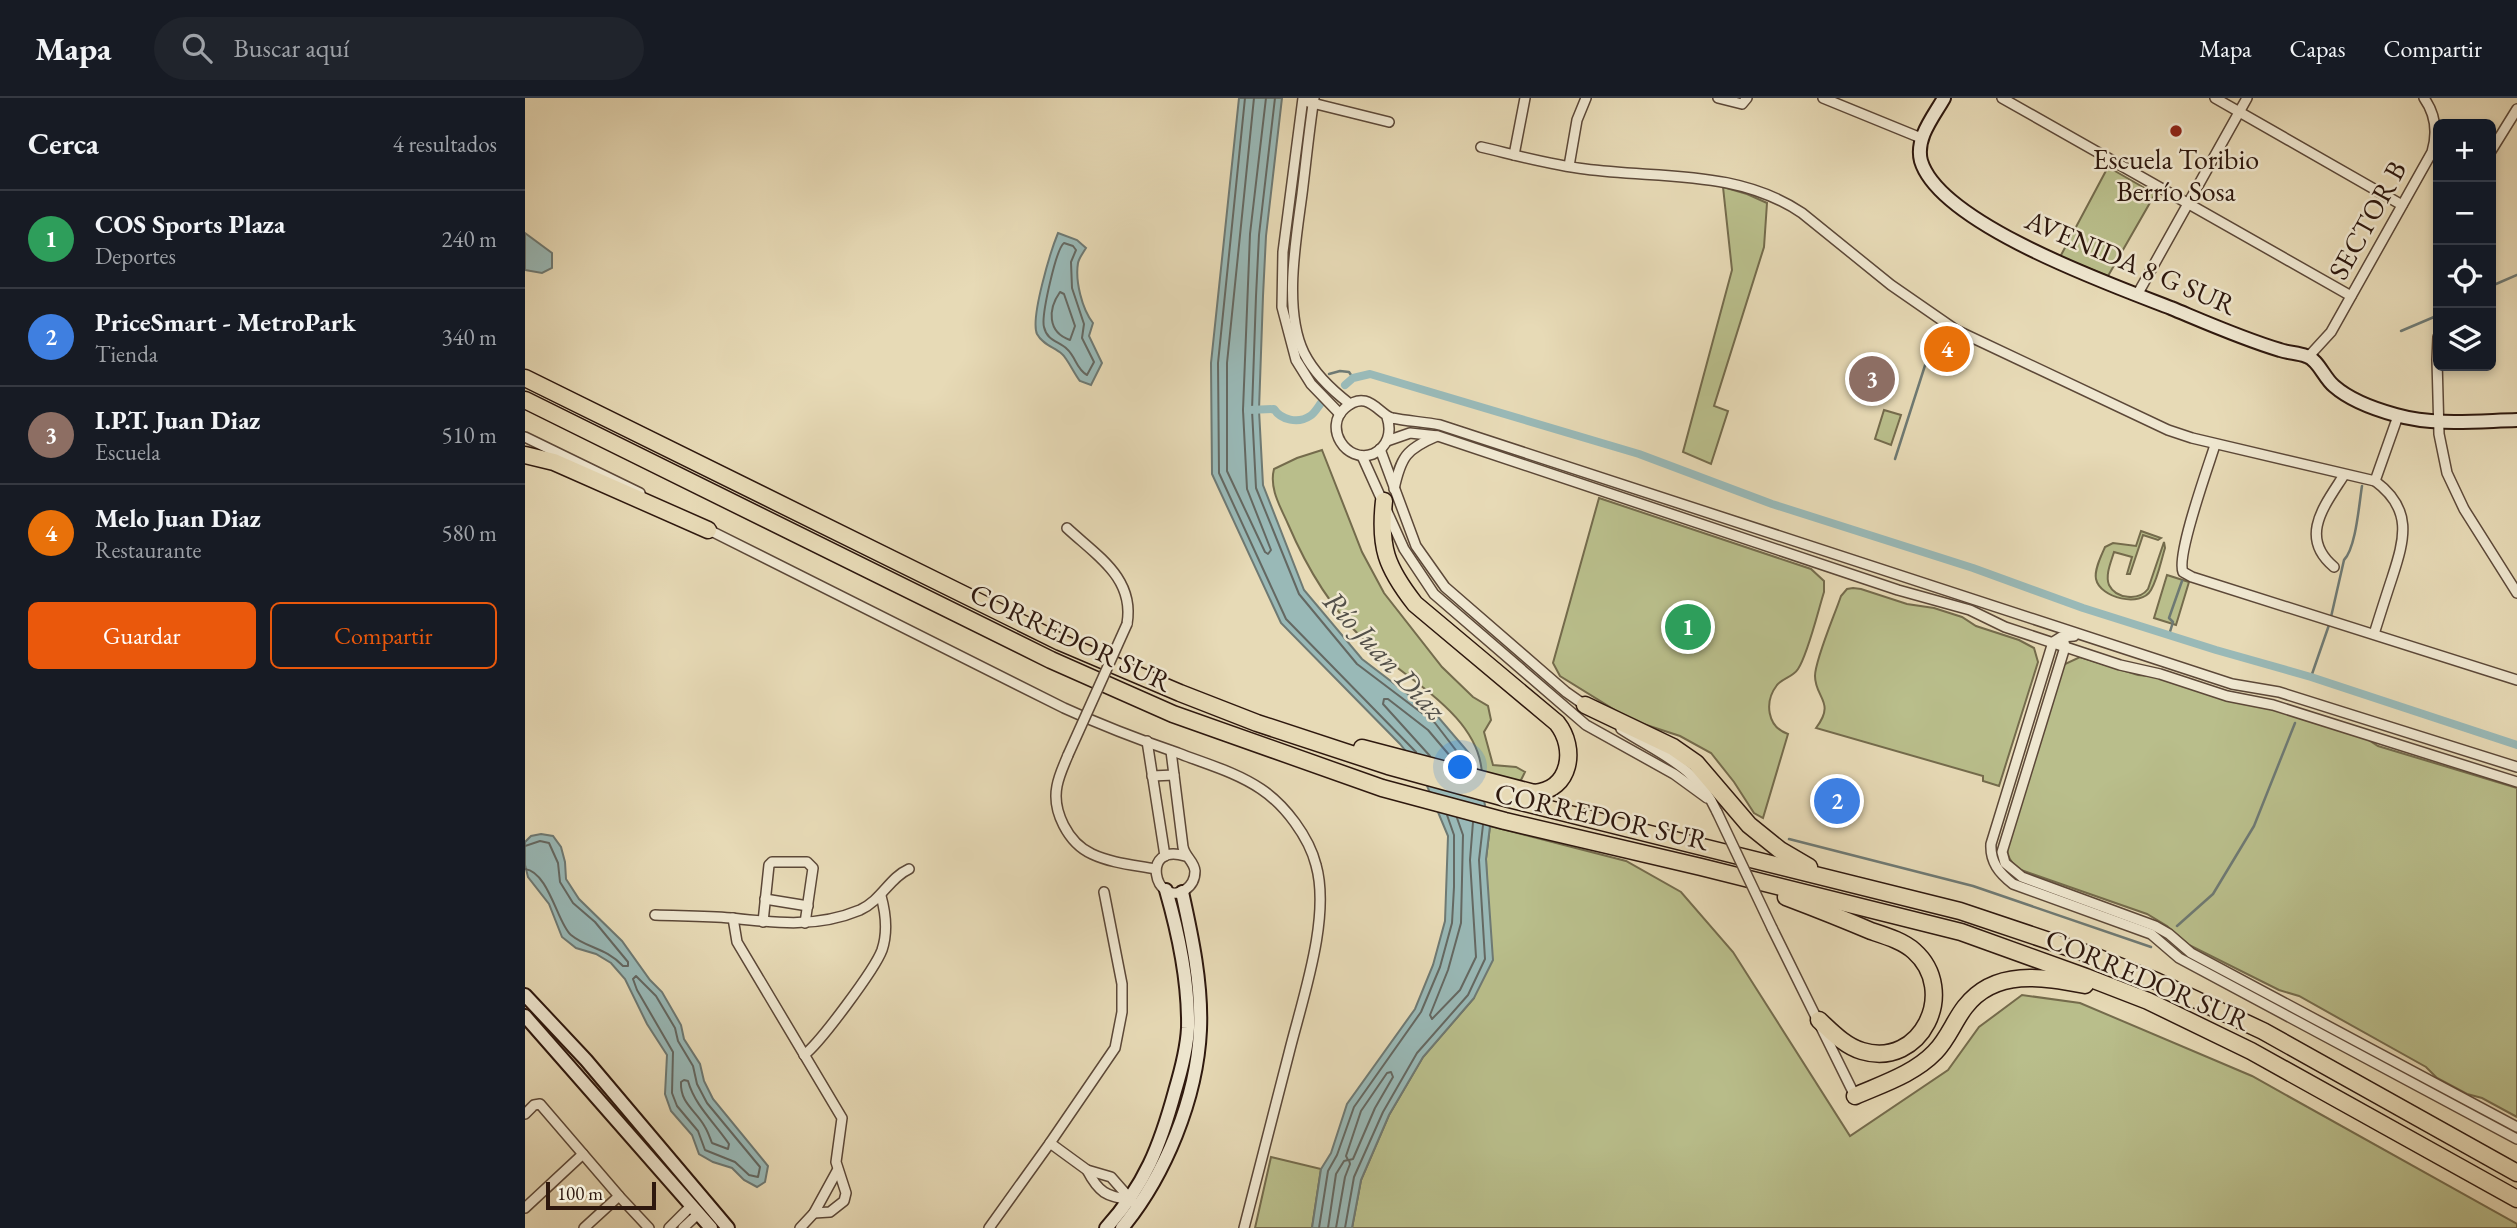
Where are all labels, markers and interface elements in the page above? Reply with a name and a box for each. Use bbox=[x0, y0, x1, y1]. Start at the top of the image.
search box bbox=[154, 17, 644, 80]
text: Mapa bbox=[35, 27, 112, 70]
icon: search bbox=[178, 29, 216, 67]
text: Buscar aquí bbox=[234, 31, 349, 65]
text: Mapa bbox=[2199, 33, 2251, 64]
text: Capas bbox=[2289, 33, 2345, 64]
text: Compartir bbox=[2383, 33, 2482, 64]
map controls bbox=[2433, 119, 2496, 371]
button: + bbox=[2433, 119, 2496, 182]
marker: Escuela Toribio Berrío Sosa bbox=[2168, 123, 2184, 139]
text: Cerca bbox=[28, 124, 99, 163]
text: 4 resultados bbox=[393, 129, 497, 159]
place label: Escuela Toribio Berrío Sosa bbox=[2093, 141, 2259, 209]
street label: SECTOR B bbox=[2320, 154, 2414, 286]
button: − bbox=[2433, 182, 2496, 245]
street label: AVENIDA 8 G SUR bbox=[2019, 201, 2243, 323]
text: COS Sports Plaza bbox=[95, 207, 285, 241]
text: 1 bbox=[45, 224, 57, 254]
text: 240 m bbox=[441, 224, 497, 254]
text: Deportes bbox=[95, 241, 176, 271]
button: locate bbox=[2433, 245, 2496, 308]
text: PriceSmart - MetroPark bbox=[95, 305, 356, 339]
button: layers bbox=[2433, 308, 2496, 371]
text: 2 bbox=[45, 322, 57, 352]
text: 340 m bbox=[441, 322, 497, 352]
pin: 4 bbox=[1924, 323, 1970, 375]
text: Tienda bbox=[95, 339, 158, 369]
pin: 3 bbox=[1849, 353, 1895, 405]
text: I.P.T. Juan Diaz bbox=[95, 403, 260, 437]
text: 3 bbox=[45, 420, 57, 450]
text: 510 m bbox=[441, 420, 497, 450]
text: Escuela bbox=[95, 437, 161, 467]
text: Melo Juan Diaz bbox=[95, 501, 261, 535]
text: 4 bbox=[45, 518, 57, 548]
text: 580 m bbox=[441, 518, 497, 548]
text: Restaurante bbox=[95, 535, 202, 565]
street label: CORREDOR SUR bbox=[964, 574, 1179, 700]
water label: Río Juan Díaz bbox=[1315, 582, 1456, 729]
pin: 1 bbox=[1665, 601, 1711, 653]
button: Guardar bbox=[28, 602, 256, 669]
button: Compartir bbox=[270, 602, 497, 669]
your location bbox=[1443, 750, 1477, 784]
street label: CORREDOR SUR bbox=[1491, 774, 1714, 858]
pin: 2 bbox=[1814, 775, 1860, 827]
street label: CORREDOR SUR bbox=[2040, 920, 2257, 1039]
scale bar bbox=[546, 1179, 656, 1211]
text: 100 m bbox=[557, 1181, 603, 1206]

